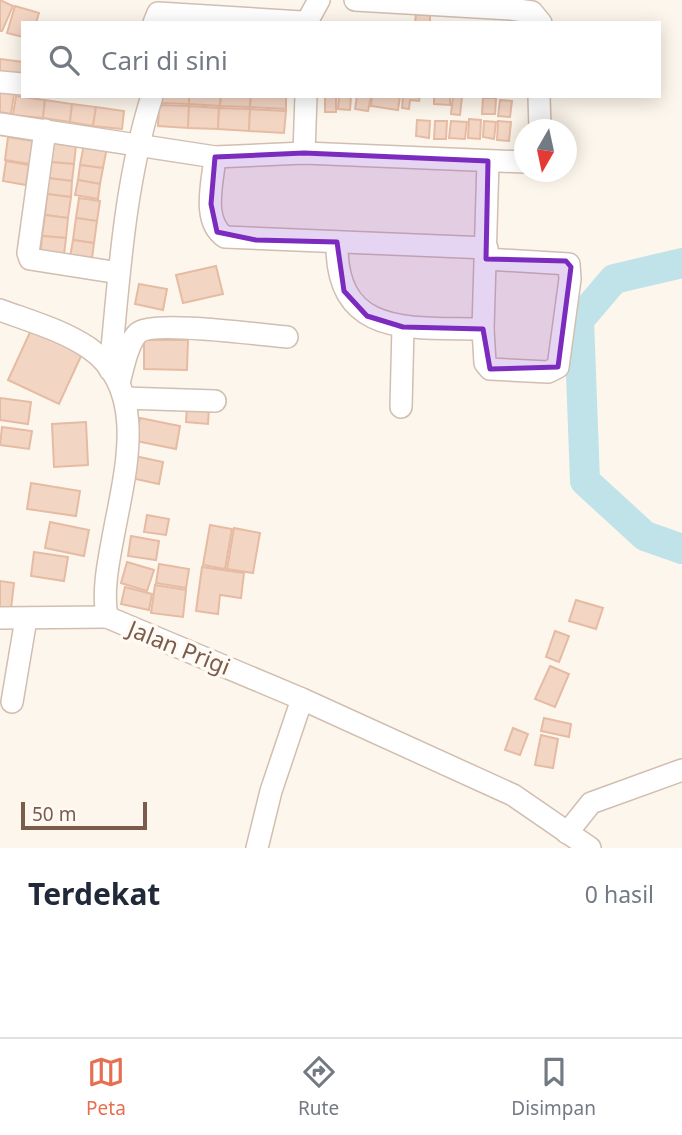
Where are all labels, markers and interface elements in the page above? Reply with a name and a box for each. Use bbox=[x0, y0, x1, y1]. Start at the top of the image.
search box bbox=[21, 21, 661, 98]
icon: search bbox=[45, 41, 83, 79]
text: Cari di sini bbox=[101, 42, 228, 78]
north arrow bbox=[514, 119, 577, 182]
street label: Jalan Prigi bbox=[122, 611, 235, 682]
scale bar bbox=[21, 799, 147, 831]
text: 50 m bbox=[32, 801, 76, 827]
text: Terdekat bbox=[28, 873, 160, 914]
text: 0 hasil bbox=[585, 878, 654, 910]
tab: Peta bbox=[86, 1053, 126, 1121]
tab: Rute bbox=[298, 1053, 339, 1121]
tab: Disimpan bbox=[511, 1053, 596, 1121]

